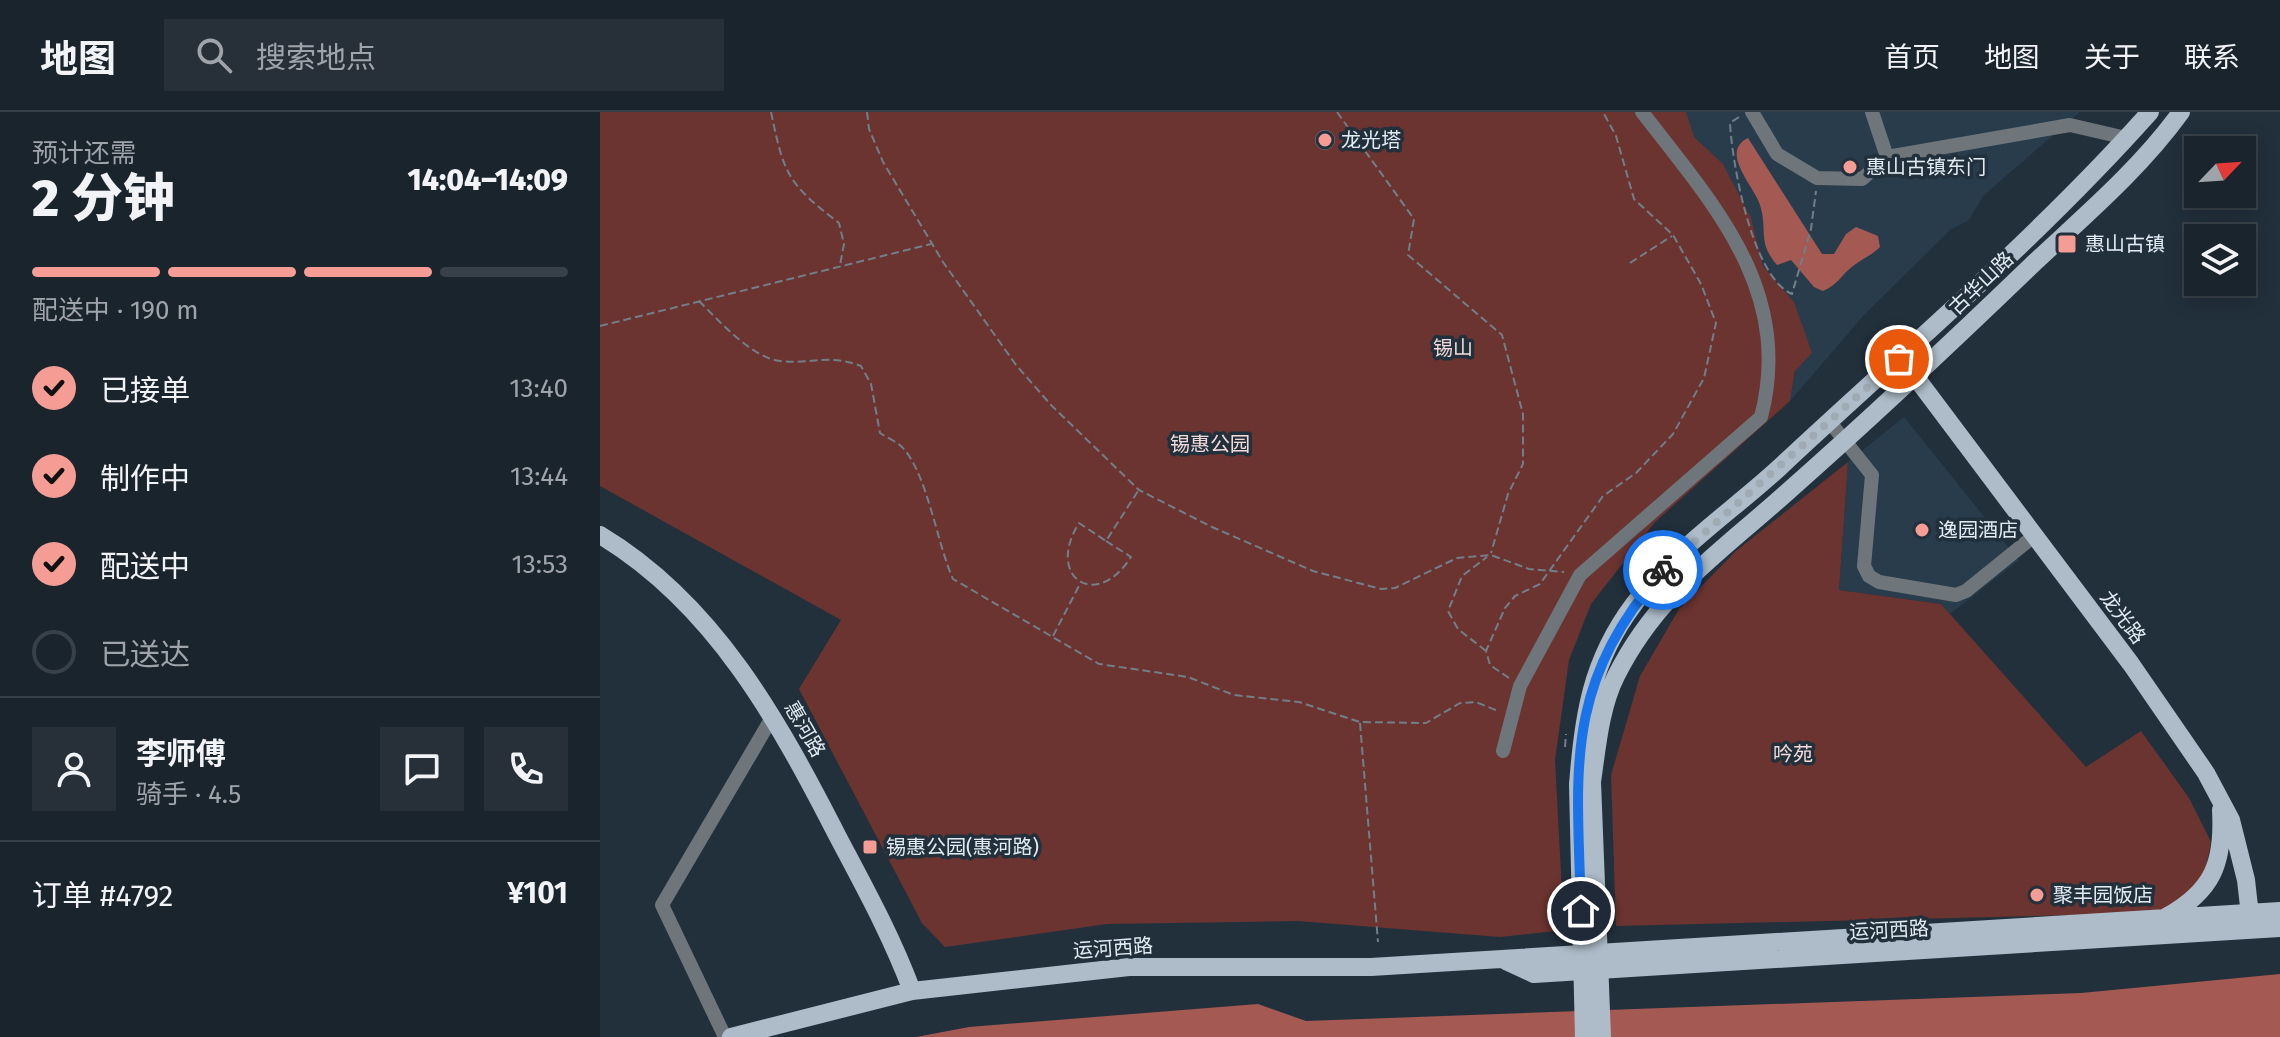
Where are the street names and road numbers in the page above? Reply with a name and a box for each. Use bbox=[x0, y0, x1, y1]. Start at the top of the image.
street label: 古华山路 bbox=[1944, 247, 2018, 319]
street label: 龙光路 bbox=[2095, 586, 2151, 648]
street label: 惠河路 bbox=[780, 697, 830, 761]
street label: 运河西路 bbox=[1848, 916, 1930, 944]
street label: 运河西路 bbox=[1072, 933, 1154, 963]

